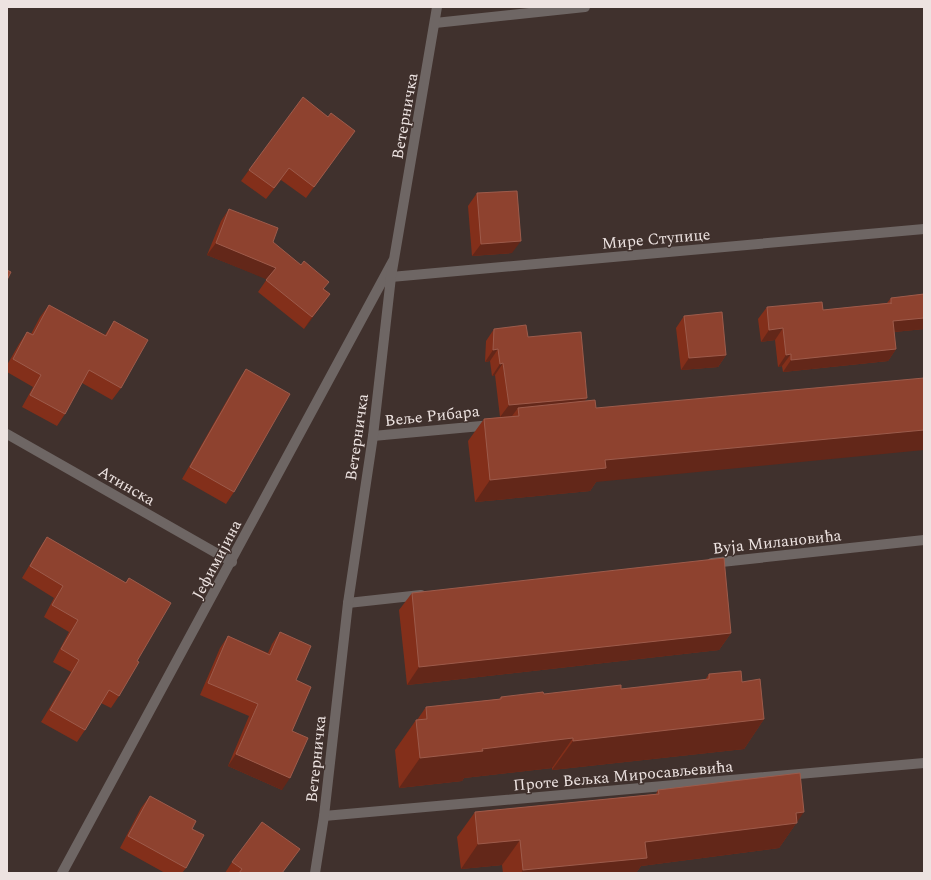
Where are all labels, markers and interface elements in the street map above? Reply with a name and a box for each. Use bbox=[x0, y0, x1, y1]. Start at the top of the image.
street label: Ветерничка bbox=[386, 71, 424, 161]
street label: Мире Ступице bbox=[601, 222, 711, 256]
street label: Ветерничка bbox=[339, 392, 375, 482]
street label: Веље Рибара bbox=[384, 399, 481, 433]
street label: Атинска bbox=[93, 460, 160, 512]
street label: Јефимијина bbox=[186, 515, 248, 603]
street label: Вуја Милановића bbox=[712, 523, 843, 561]
street label: Ветерничка bbox=[299, 714, 333, 804]
street label: Проте Вељка Миросављевића bbox=[512, 754, 734, 798]

